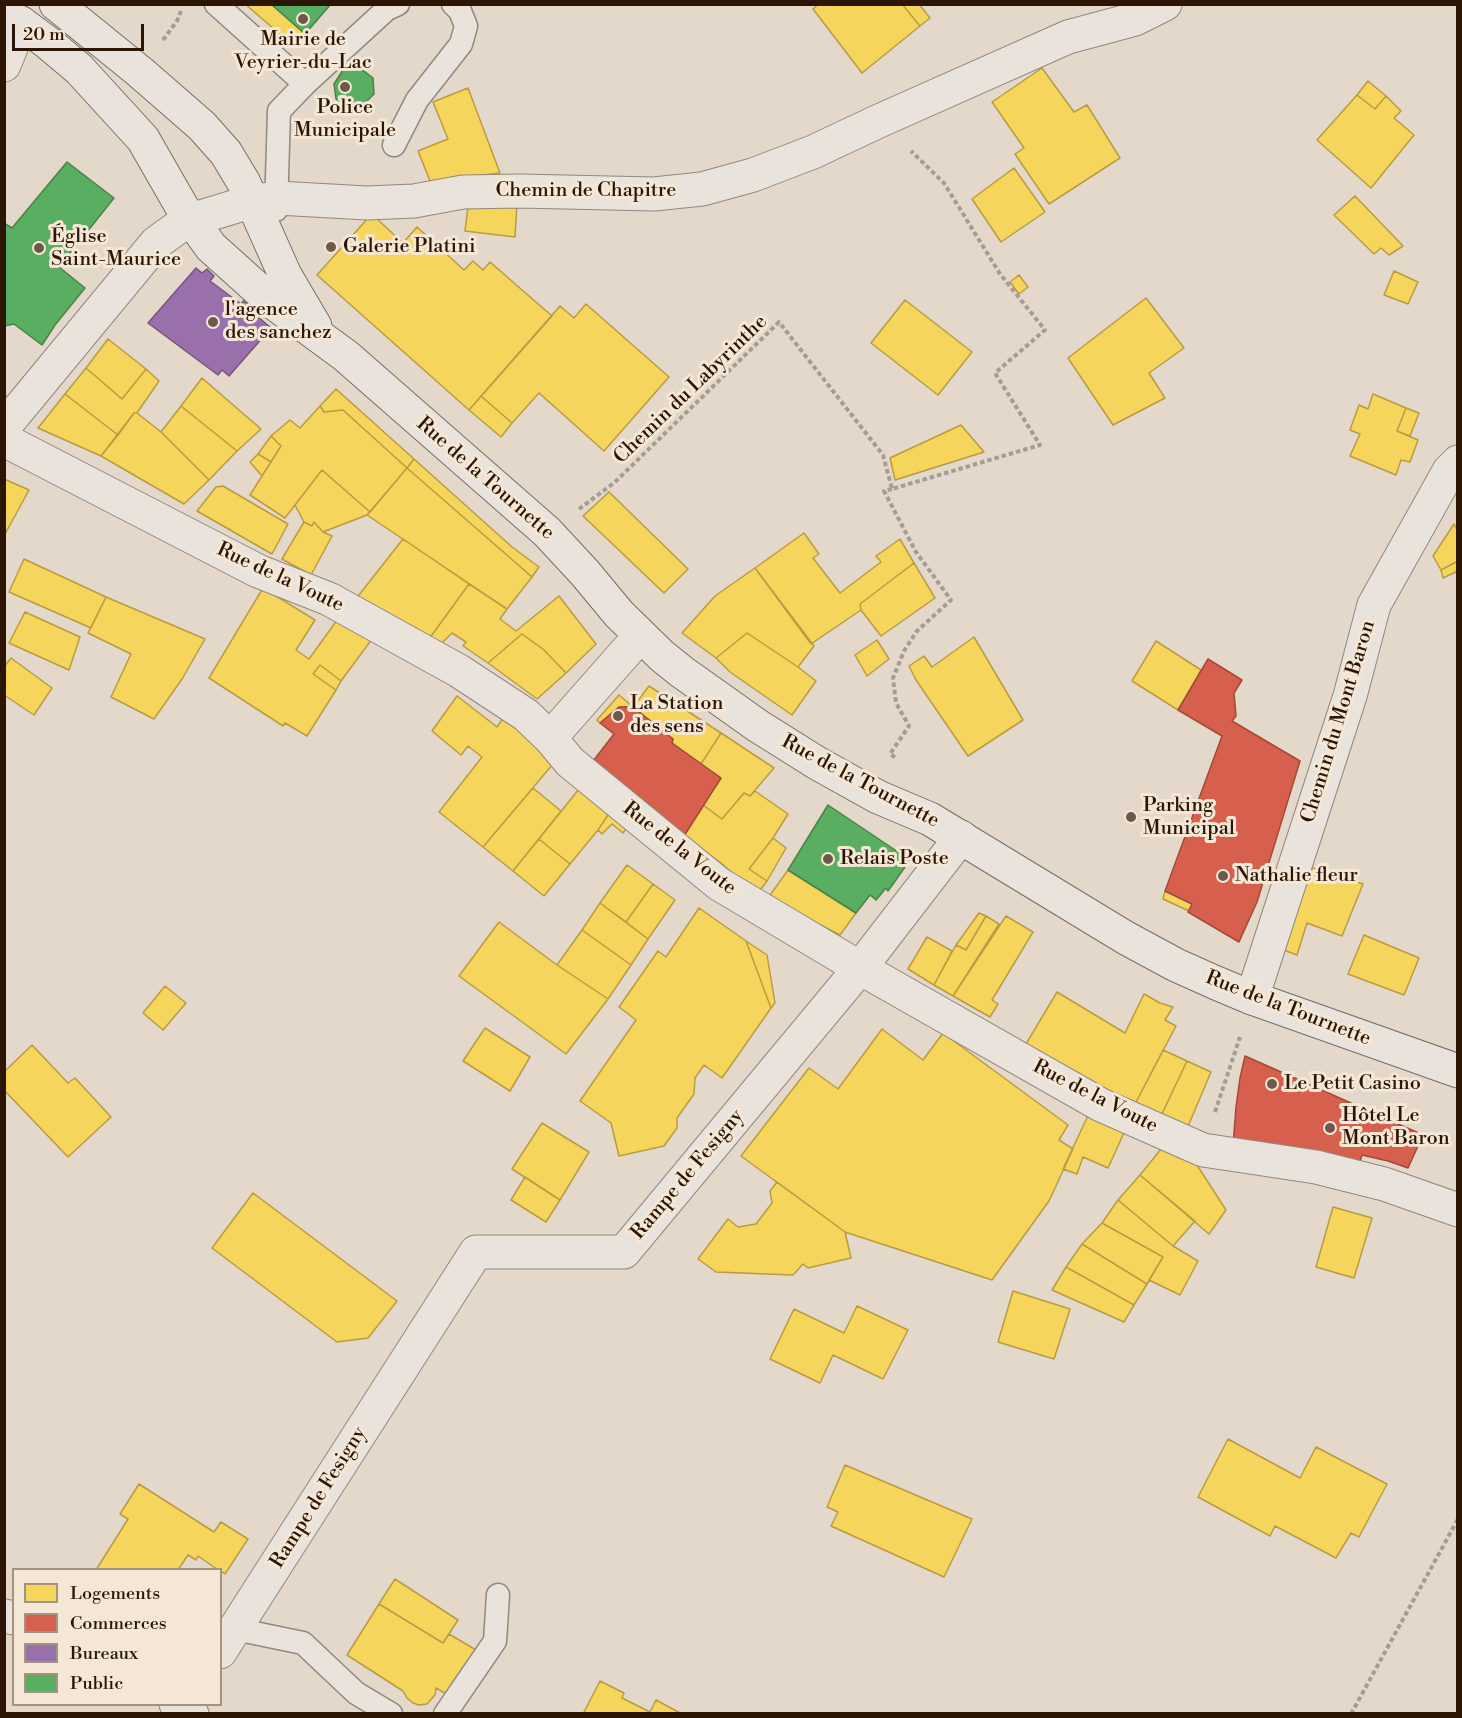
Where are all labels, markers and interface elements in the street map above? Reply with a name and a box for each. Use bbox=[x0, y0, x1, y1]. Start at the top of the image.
scale bar bbox=[15, 12, 147, 50]
marker: Mairie de Veyrier-du-Lac bbox=[296, 12, 310, 26]
text: 20 m bbox=[23, 23, 65, 46]
place label: Mairie de Veyrier-du-Lac bbox=[234, 28, 372, 75]
marker: Police Municipale bbox=[338, 80, 352, 94]
place label: Police Municipale bbox=[294, 96, 396, 143]
street label: Chemin de Chapitre bbox=[496, 179, 676, 203]
place label: Église Saint-Maurice bbox=[51, 225, 181, 272]
place label: Galerie Platini bbox=[343, 235, 476, 259]
marker: Galerie Platini bbox=[324, 240, 338, 254]
marker: Église Saint-Maurice bbox=[32, 241, 46, 255]
place label: l'agence des sanchez bbox=[225, 298, 332, 345]
street label: Chemin du Labyrinthe bbox=[609, 311, 773, 469]
marker: l'agence des sanchez bbox=[206, 315, 220, 329]
street label: Rue de la Tournette bbox=[411, 412, 559, 546]
street label: Rue de la Voute bbox=[213, 538, 347, 618]
street label: Chemin du Mont Baron bbox=[1297, 618, 1381, 826]
place label: La Station des sens bbox=[630, 692, 723, 739]
marker: La Station des sens bbox=[611, 709, 625, 723]
street label: Rue de la Tournette bbox=[777, 730, 943, 834]
place label: Parking Municipal bbox=[1143, 794, 1235, 841]
street label: Rue de la Voute bbox=[617, 797, 741, 901]
marker: Parking Municipal bbox=[1124, 810, 1138, 824]
place label: Relais Poste bbox=[840, 847, 949, 871]
marker: Relais Poste bbox=[821, 852, 835, 866]
place label: Nathalie fleur bbox=[1235, 864, 1358, 888]
marker: Nathalie fleur bbox=[1216, 869, 1230, 883]
street label: Rue de la Tournette bbox=[1202, 966, 1374, 1052]
street label: Rue de la Voute bbox=[1028, 1055, 1162, 1139]
place label: Le Petit Casino bbox=[1284, 1072, 1421, 1096]
marker: Le Petit Casino bbox=[1265, 1077, 1279, 1091]
place label: Hôtel Le Mont Baron bbox=[1342, 1104, 1450, 1151]
street label: Rampe de Fesigny bbox=[627, 1105, 749, 1245]
marker: Hôtel Le Mont Baron bbox=[1323, 1121, 1337, 1135]
street label: Rampe de Fesigny bbox=[266, 1423, 372, 1573]
legend bbox=[12, 1568, 222, 1706]
text: Logements bbox=[70, 1582, 160, 1605]
text: Commerces bbox=[70, 1612, 167, 1635]
text: Bureaux bbox=[70, 1642, 138, 1665]
text: Public bbox=[70, 1672, 123, 1695]

